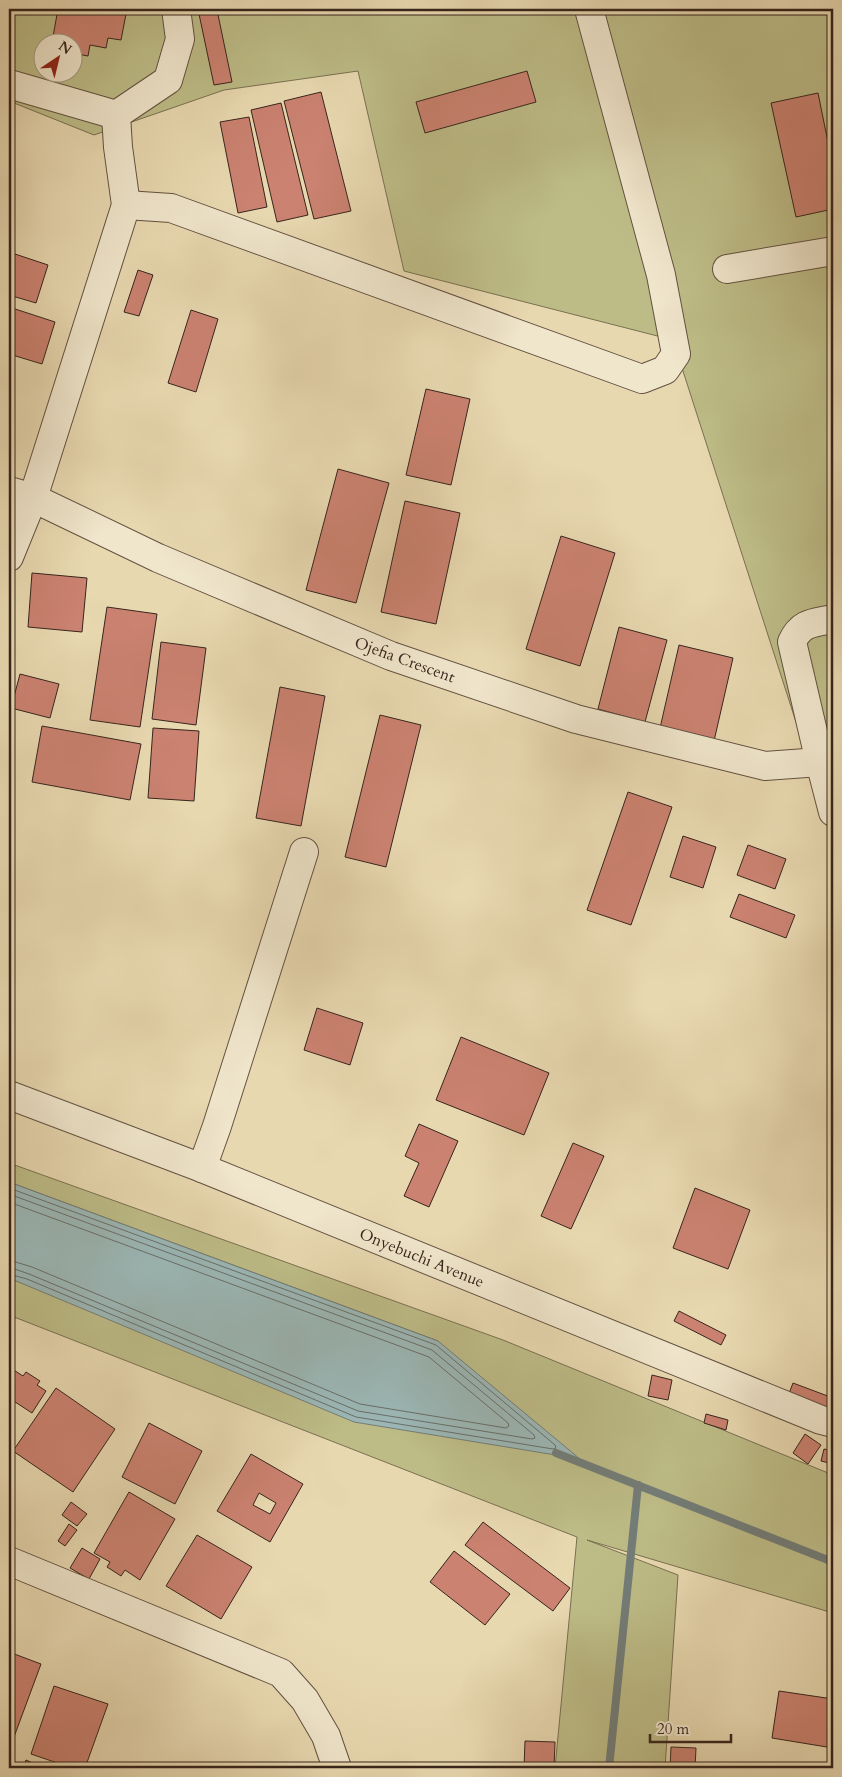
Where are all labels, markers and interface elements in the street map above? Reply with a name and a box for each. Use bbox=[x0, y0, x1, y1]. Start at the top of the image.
north arrow bbox=[32, 32, 82, 82]
text: N bbox=[55, 36, 76, 59]
street label: Ojefia Crescent bbox=[351, 632, 458, 688]
street label: Onyebuchi Avenue bbox=[356, 1223, 487, 1293]
scale bar bbox=[650, 1712, 731, 1744]
text: 20 m bbox=[657, 1719, 689, 1739]

